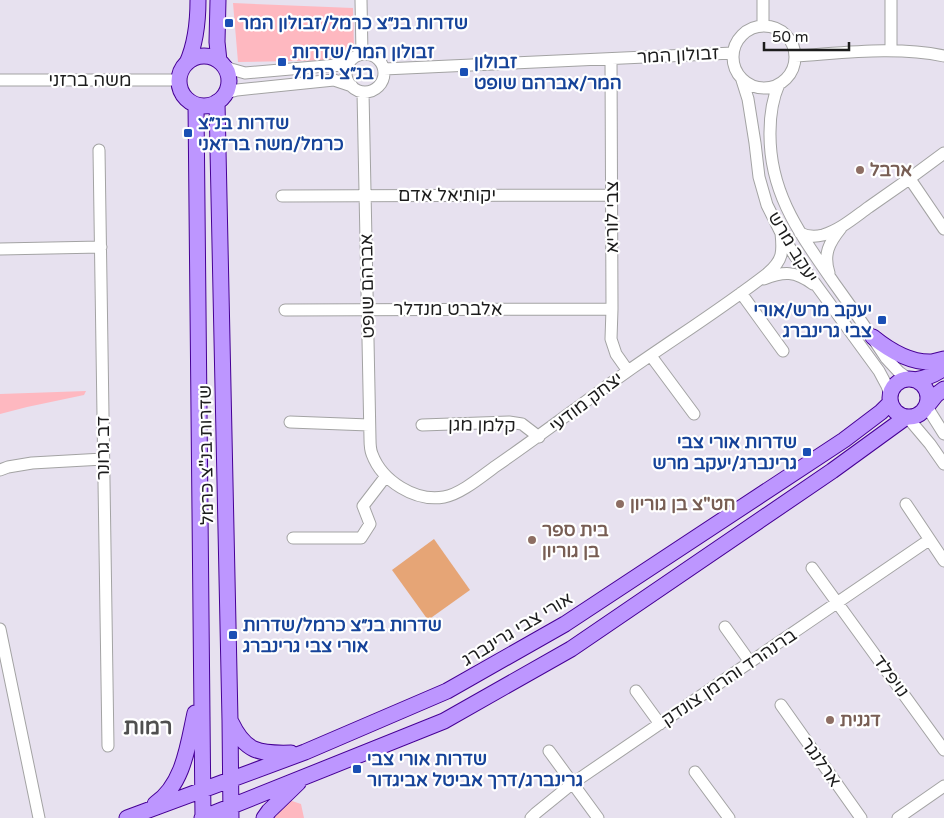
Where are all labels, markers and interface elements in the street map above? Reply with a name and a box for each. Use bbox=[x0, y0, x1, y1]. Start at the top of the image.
place label: שדרות בנ״צ כרמל/זבולון המר bbox=[239, 12, 468, 34]
marker: שדרות בנ״צ כרמל/זבולון המר bbox=[223, 17, 235, 29]
scale bar bbox=[764, 20, 849, 52]
text: 50 m bbox=[772, 28, 809, 46]
place label: זבולון המר/שדרות בנ״צ כרמל bbox=[292, 41, 435, 84]
street label: זבולון המר bbox=[636, 42, 720, 68]
place label: זבולון המר/אברהם שופט bbox=[474, 51, 622, 94]
marker: זבולון המר/שדרות בנ״צ כרמל bbox=[276, 56, 288, 68]
marker: זבולון המר/אברהם שופט bbox=[458, 66, 470, 78]
street label: משה ברזני bbox=[48, 69, 132, 91]
place label: שדרות בנ״צ כרמל/משה ברזאני bbox=[198, 112, 344, 155]
marker: שדרות בנ״צ כרמל/משה ברזאני bbox=[182, 127, 194, 139]
place label: ארבל bbox=[870, 159, 912, 181]
marker: ארבל bbox=[854, 164, 866, 176]
street label: צבי לוריא bbox=[601, 181, 623, 253]
street label: יקותיאל אדם bbox=[398, 184, 496, 206]
street label: יעקב מרש bbox=[763, 207, 823, 287]
street label: אברהם שופט bbox=[355, 233, 379, 339]
street label: אלברט מנדלר bbox=[393, 298, 503, 320]
place label: יעקב מרש/אורי צבי גרינברג bbox=[753, 299, 872, 342]
marker: יעקב מרש/אורי צבי גרינברג bbox=[876, 314, 888, 326]
street label: יצחק מודעי bbox=[545, 367, 627, 437]
street label: שדרות בנ"צ כרמל bbox=[194, 385, 218, 525]
street label: קלמן מגן bbox=[448, 413, 516, 437]
street label: דב גרונר bbox=[92, 416, 114, 480]
place label: שדרות אורי צבי גרינברג/יעקב מרש bbox=[652, 431, 797, 474]
marker: שדרות אורי צבי גרינברג/יעקב מרש bbox=[801, 446, 813, 458]
place label: חט"צ בן גוריון bbox=[630, 493, 736, 515]
marker: חט"צ בן גוריון bbox=[614, 498, 626, 510]
place label: בית ספר בן גוריון bbox=[542, 519, 609, 562]
marker: בית ספר בן גוריון bbox=[526, 534, 538, 546]
street label: אורי צבי גרינברג bbox=[458, 587, 576, 671]
place label: שדרות בנ״צ כרמל/שדרות אורי צבי גרינברג bbox=[242, 614, 442, 657]
street label: ברנהרד והרמן צונדק bbox=[657, 623, 801, 730]
marker: שדרות בנ״צ כרמל/שדרות אורי צבי גרינברג bbox=[227, 629, 239, 641]
street label: נויפלד bbox=[868, 650, 914, 702]
place label: דגנית bbox=[840, 709, 881, 731]
district label: רמות bbox=[124, 714, 172, 740]
marker: דגנית bbox=[824, 714, 836, 726]
street label: ארלנגר bbox=[796, 733, 846, 791]
place label: שדרות אורי צבי גרינברג/דרך אביטל אביגדור bbox=[367, 748, 583, 791]
marker: שדרות אורי צבי גרינברג/דרך אביטל אביגדור bbox=[351, 763, 363, 775]

